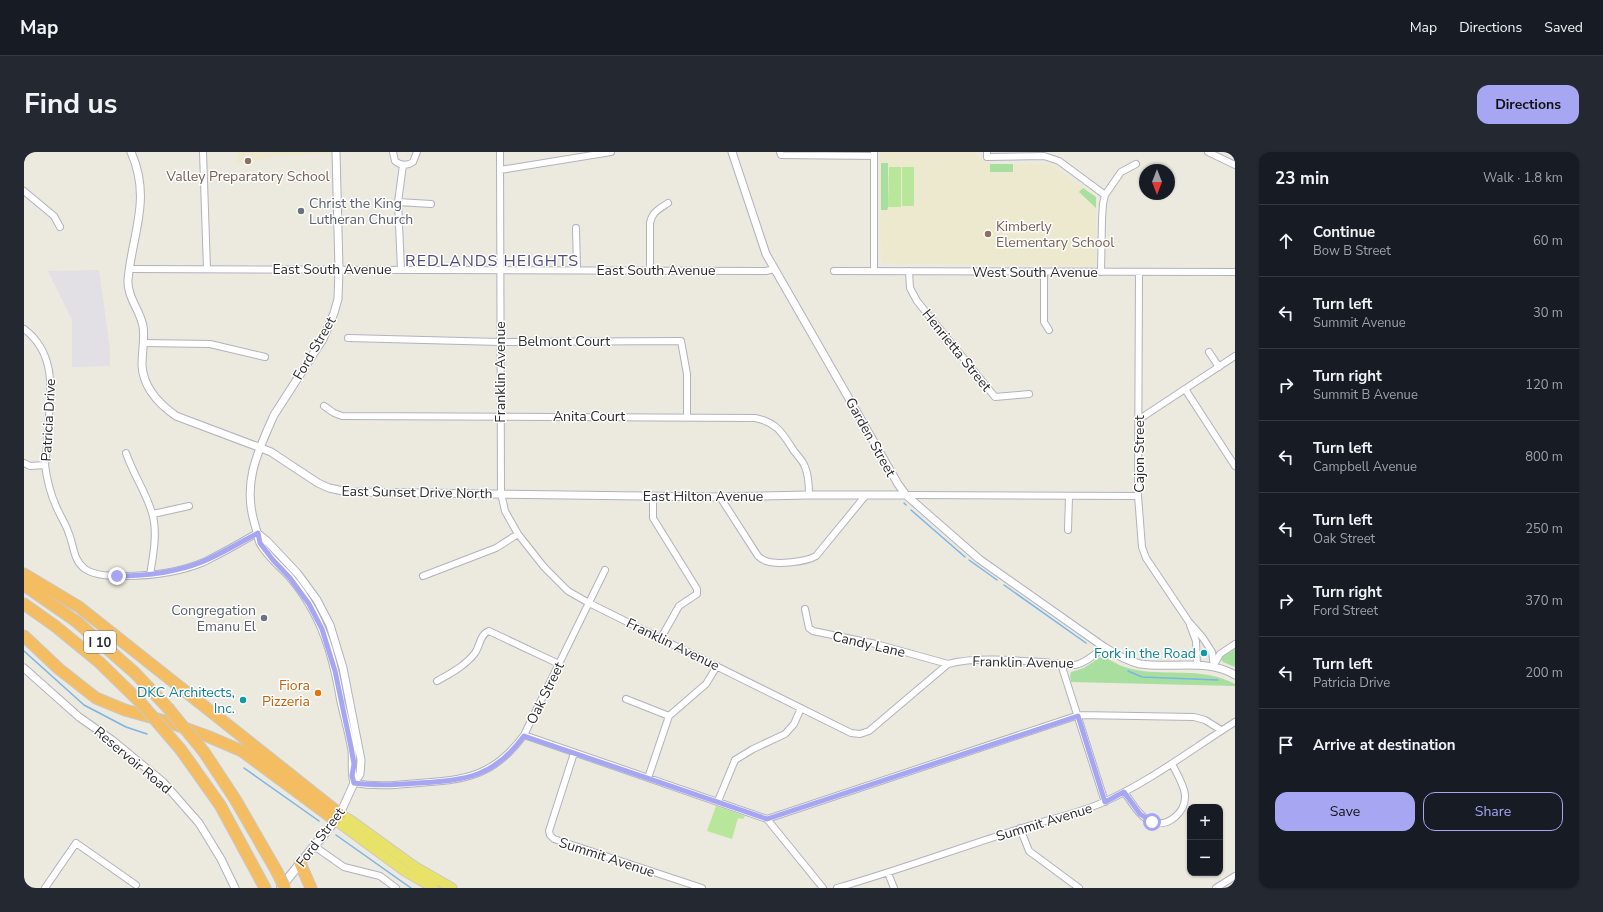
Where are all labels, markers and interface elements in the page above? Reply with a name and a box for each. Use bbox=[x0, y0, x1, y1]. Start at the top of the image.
text: Map bbox=[20, 15, 58, 41]
text: Map bbox=[1410, 18, 1437, 37]
text: Directions bbox=[1459, 18, 1522, 37]
text: Saved bbox=[1544, 18, 1583, 37]
text: Find us bbox=[24, 85, 118, 123]
button: Directions bbox=[1477, 85, 1579, 124]
marker: Valley Preparatory School bbox=[243, 156, 253, 166]
north arrow bbox=[1139, 164, 1175, 200]
place label: Valley Preparatory School bbox=[165, 167, 330, 186]
text: 23 min bbox=[1275, 167, 1329, 190]
text: Walk · 1.8 km bbox=[1483, 169, 1563, 187]
place label: Christ the King Lutheran Church bbox=[309, 194, 413, 229]
marker: Christ the King Lutheran Church bbox=[296, 206, 306, 216]
place label: Kimberly Elementary School bbox=[996, 217, 1115, 252]
text: Continue bbox=[1313, 222, 1375, 242]
marker: Kimberly Elementary School bbox=[983, 229, 993, 239]
icon: ahead bbox=[1275, 230, 1297, 252]
text: 60 m bbox=[1533, 232, 1563, 250]
text: Bow B Street bbox=[1313, 242, 1391, 260]
district label: REDLANDS HEIGHTS bbox=[405, 250, 579, 272]
street label: East South Avenue bbox=[273, 260, 391, 279]
street label: East South Avenue bbox=[597, 261, 715, 280]
street label: West South Avenue bbox=[972, 263, 1098, 282]
text: Turn left bbox=[1313, 294, 1372, 314]
icon: left bbox=[1275, 302, 1297, 324]
text: 30 m bbox=[1533, 304, 1563, 322]
street label: Henrietta Street bbox=[918, 305, 996, 395]
street label: Ford Street bbox=[289, 313, 340, 383]
text: Summit Avenue bbox=[1313, 314, 1406, 332]
street label: Franklin Avenue bbox=[491, 321, 510, 423]
street label: Belmont Court bbox=[518, 332, 610, 351]
text: Turn right bbox=[1313, 366, 1382, 386]
icon: right bbox=[1275, 374, 1297, 396]
text: 120 m bbox=[1525, 376, 1563, 394]
street label: Patricia Drive bbox=[37, 378, 60, 462]
text: Summit B Avenue bbox=[1313, 386, 1418, 404]
street label: Garden Street bbox=[841, 394, 900, 480]
street label: Anita Court bbox=[553, 407, 625, 426]
street label: Cajon Street bbox=[1130, 415, 1149, 493]
text: Turn left bbox=[1313, 438, 1372, 458]
icon: left bbox=[1275, 446, 1297, 468]
text: 800 m bbox=[1525, 448, 1563, 466]
text: Campbell Avenue bbox=[1313, 458, 1417, 476]
street label: East Sunset Drive North bbox=[341, 482, 493, 503]
street label: East Hilton Avenue bbox=[643, 487, 763, 506]
text: Turn left bbox=[1313, 510, 1372, 530]
icon: left bbox=[1275, 518, 1297, 540]
text: 250 m bbox=[1525, 520, 1563, 538]
text: Oak Street bbox=[1313, 530, 1375, 548]
route end bbox=[108, 567, 126, 585]
text: Turn right bbox=[1313, 582, 1382, 602]
icon: right bbox=[1275, 590, 1297, 612]
text: 370 m bbox=[1525, 592, 1563, 610]
place label: Congregation Emanu El bbox=[171, 601, 257, 636]
text: Ford Street bbox=[1313, 602, 1378, 620]
marker: Congregation Emanu El bbox=[259, 613, 269, 623]
street label: Franklin Avenue bbox=[623, 614, 723, 675]
street label: Candy Lane bbox=[831, 627, 907, 662]
road number: I 10 bbox=[84, 631, 116, 653]
place label: Fork in the Road bbox=[1094, 644, 1196, 663]
marker: Fork in the Road bbox=[1199, 648, 1209, 658]
street label: Franklin Avenue bbox=[972, 652, 1074, 673]
text: Turn left bbox=[1313, 654, 1372, 674]
street label: Oak Street bbox=[522, 659, 569, 727]
icon: left bbox=[1275, 662, 1297, 684]
text: 200 m bbox=[1525, 664, 1563, 682]
text: Patricia Drive bbox=[1313, 674, 1390, 692]
place label: Fiora Pizzeria bbox=[262, 676, 310, 711]
place label: DKC Architects, Inc. bbox=[137, 683, 235, 718]
marker: Fiora Pizzeria bbox=[313, 688, 323, 698]
marker: DKC Architects, Inc. bbox=[238, 695, 248, 705]
street label: Reservoir Road bbox=[90, 722, 175, 798]
icon: arrive bbox=[1275, 734, 1297, 756]
text: Arrive at destination bbox=[1313, 735, 1456, 755]
button: Save bbox=[1275, 792, 1415, 831]
button: Share bbox=[1423, 792, 1563, 831]
street label: Summit Avenue bbox=[994, 799, 1095, 846]
street label: Ford Street bbox=[292, 804, 349, 871]
map controls bbox=[1187, 804, 1223, 876]
button: + bbox=[1187, 804, 1223, 840]
route start bbox=[1143, 813, 1161, 831]
street label: Summit Avenue bbox=[556, 833, 657, 882]
button: − bbox=[1187, 840, 1223, 876]

